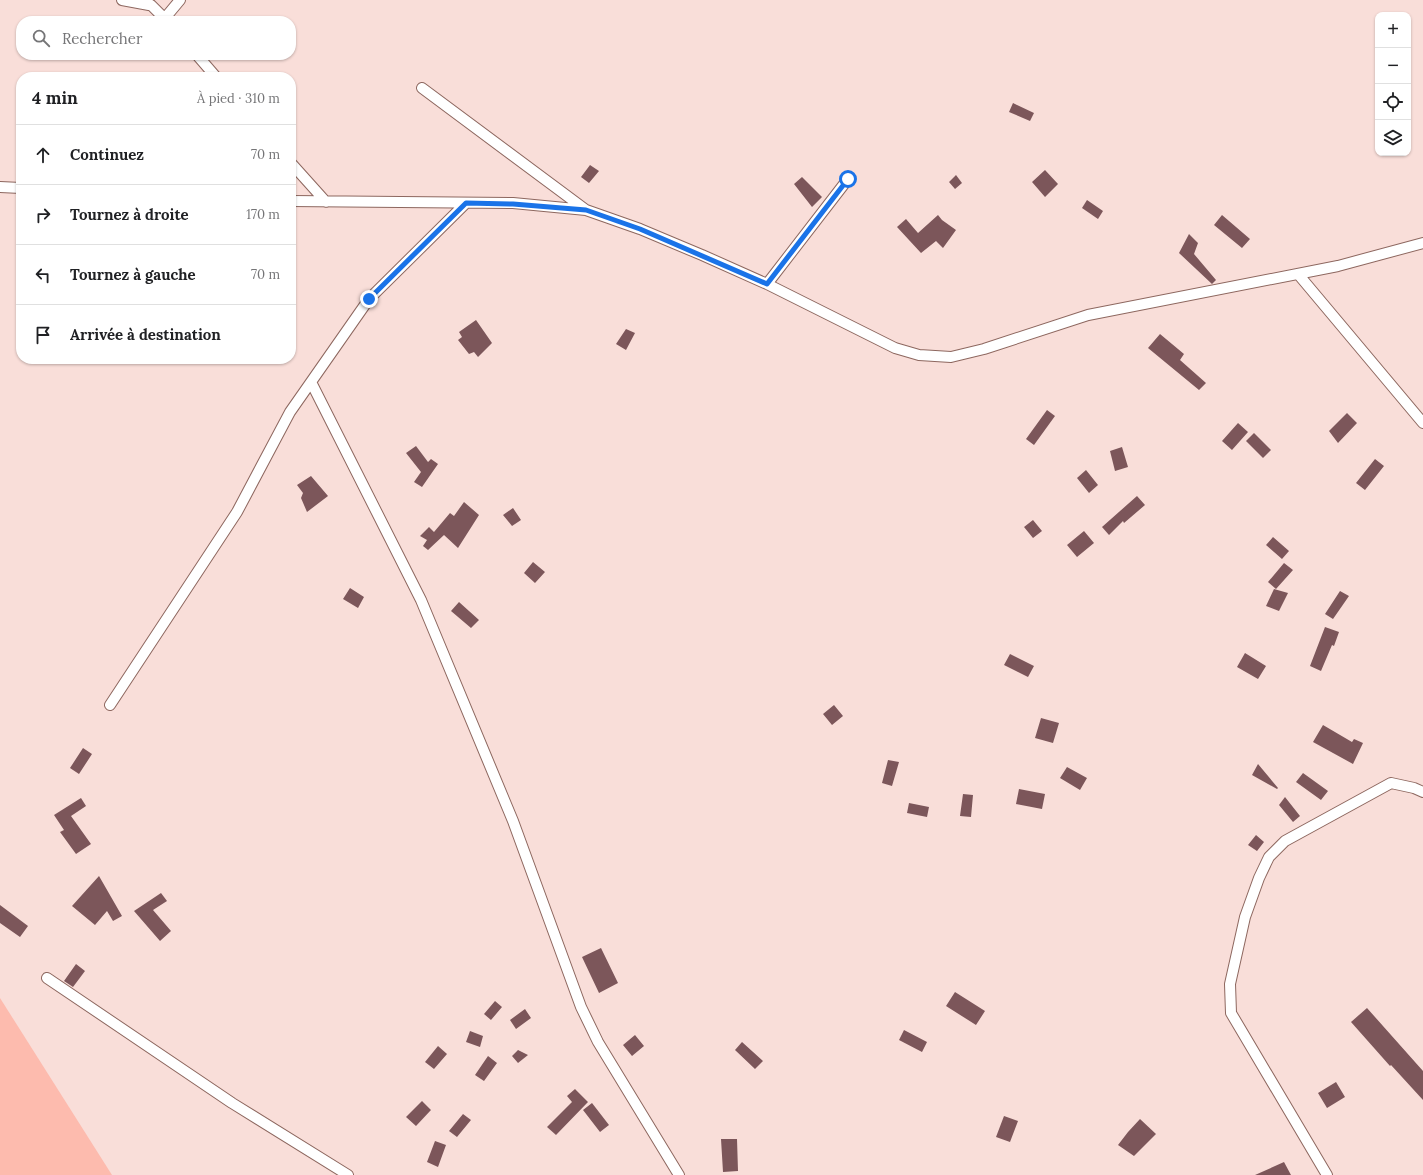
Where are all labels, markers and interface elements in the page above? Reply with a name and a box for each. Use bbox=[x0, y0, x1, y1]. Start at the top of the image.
map controls bbox=[1375, 12, 1411, 156]
button: + bbox=[1375, 12, 1411, 48]
search box bbox=[16, 16, 296, 60]
icon: search bbox=[30, 27, 52, 49]
text: Rechercher bbox=[62, 29, 142, 48]
button: − bbox=[1375, 48, 1411, 84]
button: locate bbox=[1375, 84, 1411, 120]
text: 4 min bbox=[32, 87, 78, 109]
text: À pied · 310 m bbox=[197, 90, 280, 107]
button: layers bbox=[1375, 120, 1411, 156]
icon: ahead bbox=[32, 144, 54, 166]
text: Continuez bbox=[70, 145, 144, 164]
text: 70 m bbox=[251, 146, 280, 163]
route start bbox=[839, 170, 857, 188]
icon: right bbox=[32, 204, 54, 226]
text: Tournez à droite bbox=[70, 205, 189, 224]
text: 170 m bbox=[246, 206, 280, 223]
icon: left bbox=[32, 264, 54, 286]
text: Tournez à gauche bbox=[70, 265, 196, 284]
text: 70 m bbox=[251, 266, 280, 283]
route end bbox=[360, 290, 378, 308]
icon: arrive bbox=[32, 324, 54, 346]
text: Arrivée à destination bbox=[70, 325, 221, 344]

